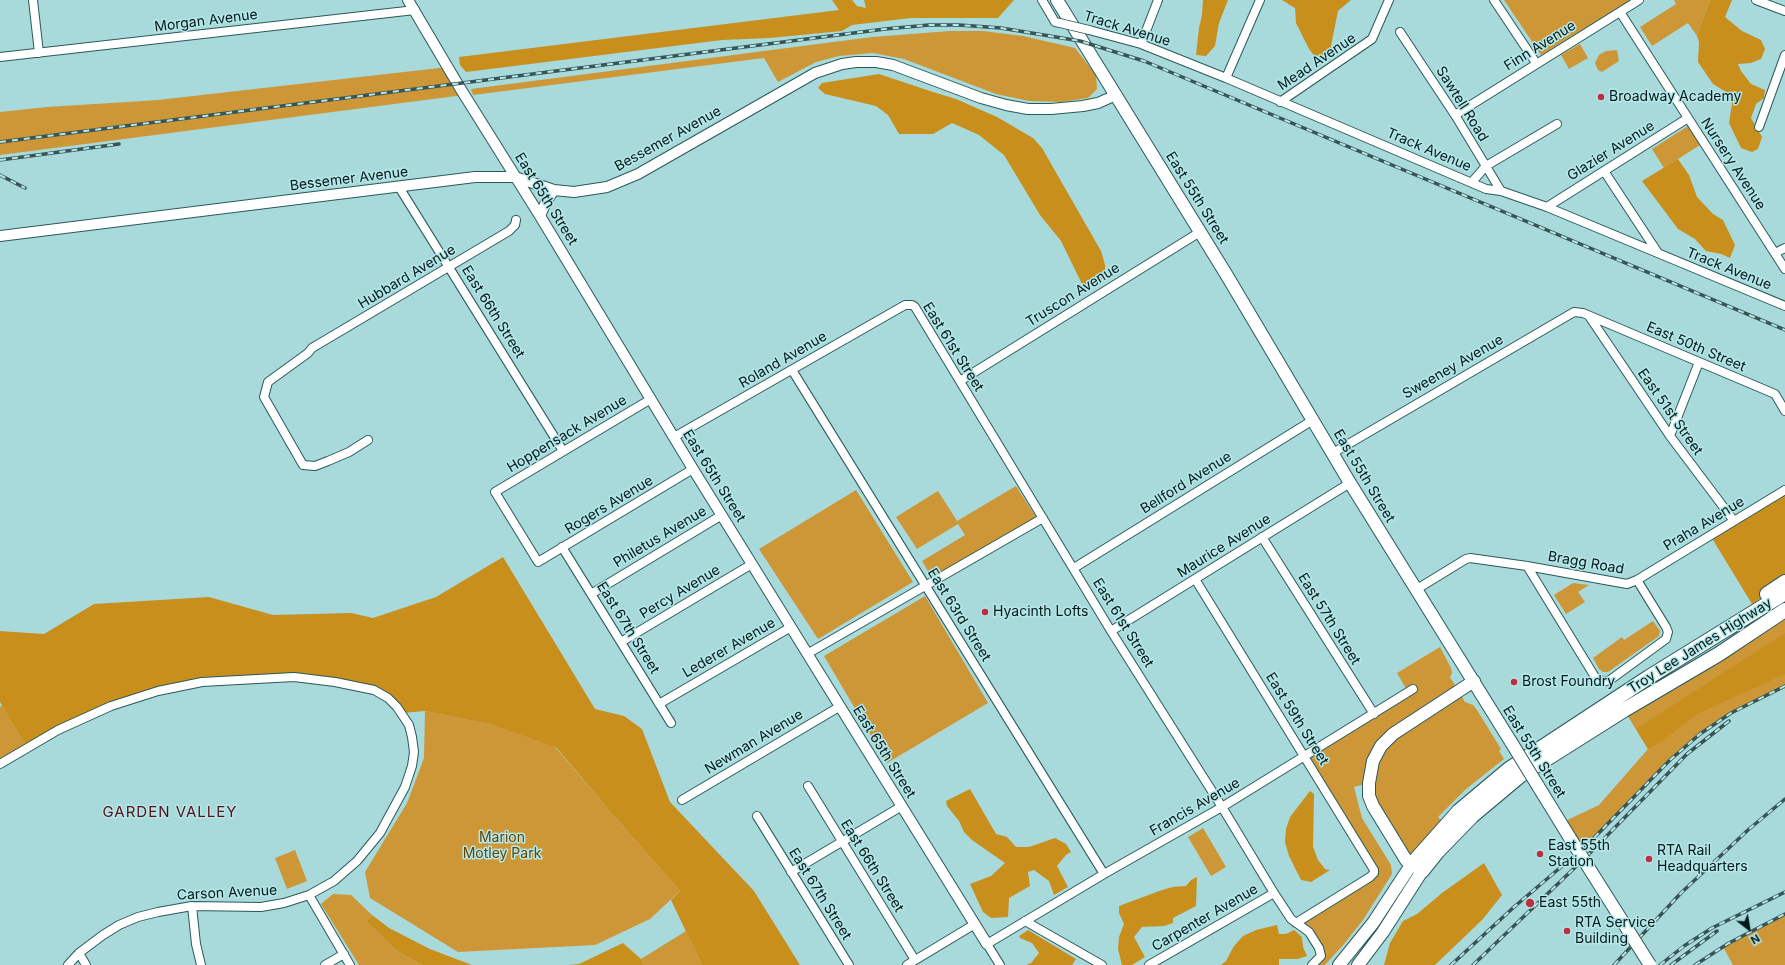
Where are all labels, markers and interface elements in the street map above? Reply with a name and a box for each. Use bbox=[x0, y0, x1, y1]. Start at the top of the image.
street label: Morgan Avenue bbox=[153, 6, 259, 36]
street label: Track Avenue bbox=[1081, 8, 1173, 50]
street label: Finn Avenue bbox=[1501, 17, 1579, 75]
street label: Mead Avenue bbox=[1275, 30, 1359, 94]
street label: Sawtell Road bbox=[1432, 63, 1492, 145]
place label: Broadway Academy bbox=[1609, 89, 1741, 105]
marker: Broadway Academy bbox=[1596, 92, 1606, 102]
street label: Bessemer Avenue bbox=[612, 103, 724, 175]
street label: Nursery Avenue bbox=[1697, 115, 1769, 213]
street label: Glazier Avenue bbox=[1564, 118, 1658, 184]
street label: Track Avenue bbox=[1384, 125, 1474, 175]
street label: East 55th Street bbox=[1162, 149, 1232, 247]
street label: East 65th Street bbox=[511, 150, 581, 248]
street label: Bessemer Avenue bbox=[289, 163, 409, 195]
street label: Hubbard Avenue bbox=[355, 241, 459, 313]
street label: Track Avenue bbox=[1684, 244, 1774, 294]
street label: Truscon Avenue bbox=[1023, 260, 1123, 330]
street label: East 66th Street bbox=[458, 263, 528, 361]
street label: East 61st Street bbox=[919, 299, 987, 395]
street label: East 50th Street bbox=[1644, 319, 1748, 375]
street label: Roland Avenue bbox=[736, 328, 830, 392]
street label: Sweeney Avenue bbox=[1400, 331, 1506, 403]
street label: East 51st Street bbox=[1634, 365, 1706, 459]
street label: Hoppensack Avenue bbox=[504, 392, 630, 476]
street label: East 55th Street bbox=[1330, 426, 1398, 526]
street label: East 65th Street bbox=[679, 427, 749, 525]
street label: Bellford Avenue bbox=[1137, 448, 1235, 518]
street label: Rogers Avenue bbox=[562, 472, 656, 538]
street label: Praha Avenue bbox=[1661, 493, 1747, 555]
street label: Philetus Avenue bbox=[610, 503, 710, 571]
street label: Maurice Avenue bbox=[1174, 511, 1274, 581]
street label: Bragg Road bbox=[1547, 548, 1625, 578]
street label: Percy Avenue bbox=[637, 561, 723, 623]
street label: East 63rd Street bbox=[924, 565, 994, 665]
street label: East 57th Street bbox=[1294, 570, 1364, 668]
street label: East 61st Street bbox=[1089, 575, 1157, 671]
street label: East 67th Street bbox=[593, 579, 663, 677]
street label: Troy Lee James Highway bbox=[1625, 595, 1775, 697]
place label: Hyacinth Lofts bbox=[993, 604, 1088, 620]
marker: Hyacinth Lofts bbox=[980, 607, 990, 617]
street label: Lederer Avenue bbox=[680, 615, 778, 681]
street label: East 59th Street bbox=[1262, 670, 1332, 768]
place label: Brost Foundry bbox=[1522, 674, 1615, 690]
marker: Brost Foundry bbox=[1509, 677, 1519, 687]
street label: East 65th Street bbox=[849, 703, 919, 801]
street label: East 55th Street bbox=[1499, 703, 1569, 801]
street label: Newman Avenue bbox=[702, 706, 806, 778]
street label: Francis Avenue bbox=[1147, 774, 1243, 840]
district label: GARDEN VALLEY bbox=[102, 803, 238, 821]
street label: East 66th Street bbox=[837, 817, 907, 915]
park label: Marion Motley Park bbox=[463, 830, 541, 862]
place label: East 55th Station bbox=[1548, 838, 1610, 870]
place label: RTA Rail Headquarters bbox=[1657, 843, 1748, 876]
street label: East 67th Street bbox=[785, 845, 855, 943]
marker: East 55th Station bbox=[1535, 849, 1545, 859]
marker: RTA Rail Headquarters bbox=[1644, 854, 1654, 864]
street label: Carpenter Avenue bbox=[1149, 881, 1261, 955]
street label: Carson Avenue bbox=[176, 882, 278, 904]
place label: East 55th bbox=[1539, 895, 1601, 911]
marker: East 55th bbox=[1524, 897, 1536, 909]
north arrow bbox=[1729, 909, 1769, 949]
place label: RTA Service Building bbox=[1575, 915, 1656, 948]
marker: RTA Service Building bbox=[1562, 926, 1572, 936]
text: N bbox=[1748, 931, 1762, 947]

